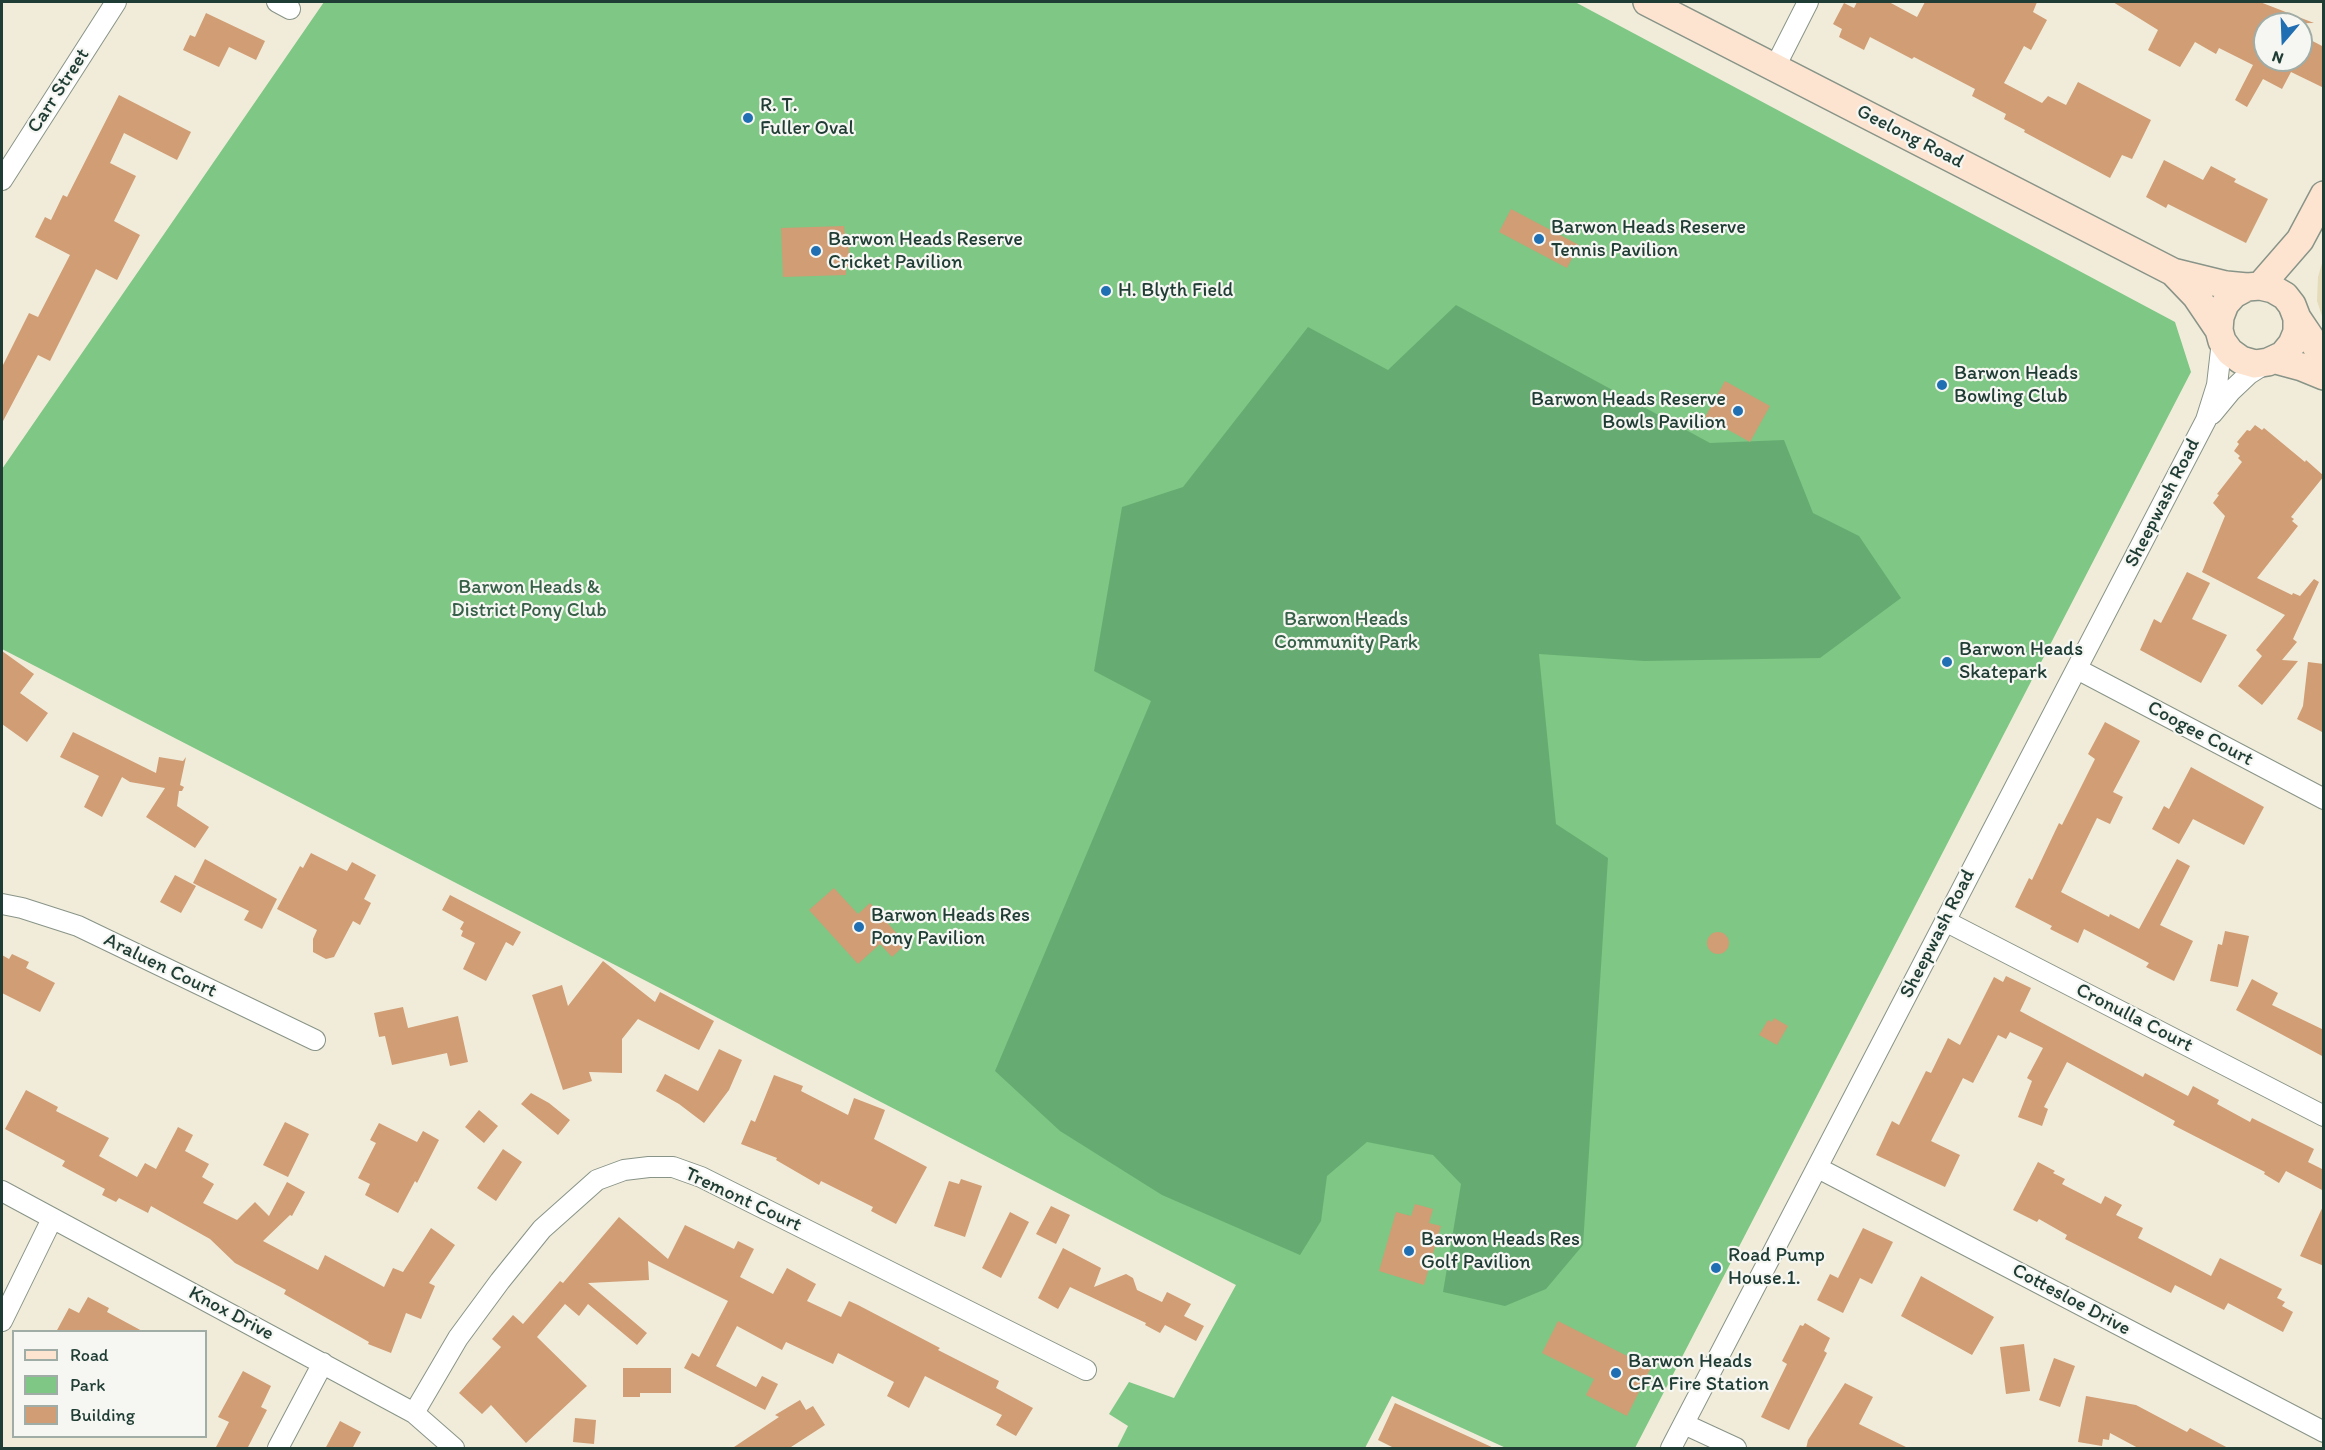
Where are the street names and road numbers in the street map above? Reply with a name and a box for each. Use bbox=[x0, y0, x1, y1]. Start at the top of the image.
street label: Carr Street bbox=[23, 44, 95, 138]
street label: Geelong Road bbox=[1852, 100, 1968, 174]
street label: Sheepwash Road bbox=[2120, 434, 2206, 572]
street label: Coogee Court bbox=[2143, 696, 2257, 772]
street label: Sheepwash Road bbox=[1895, 865, 1981, 1003]
street label: Araluen Court bbox=[100, 928, 220, 1004]
street label: Cronulla Court bbox=[2071, 978, 2197, 1058]
street label: Tremont Court bbox=[681, 1162, 805, 1238]
street label: Cottesloe Drive bbox=[2008, 1259, 2134, 1341]
street label: Knox Drive bbox=[184, 1282, 278, 1346]

